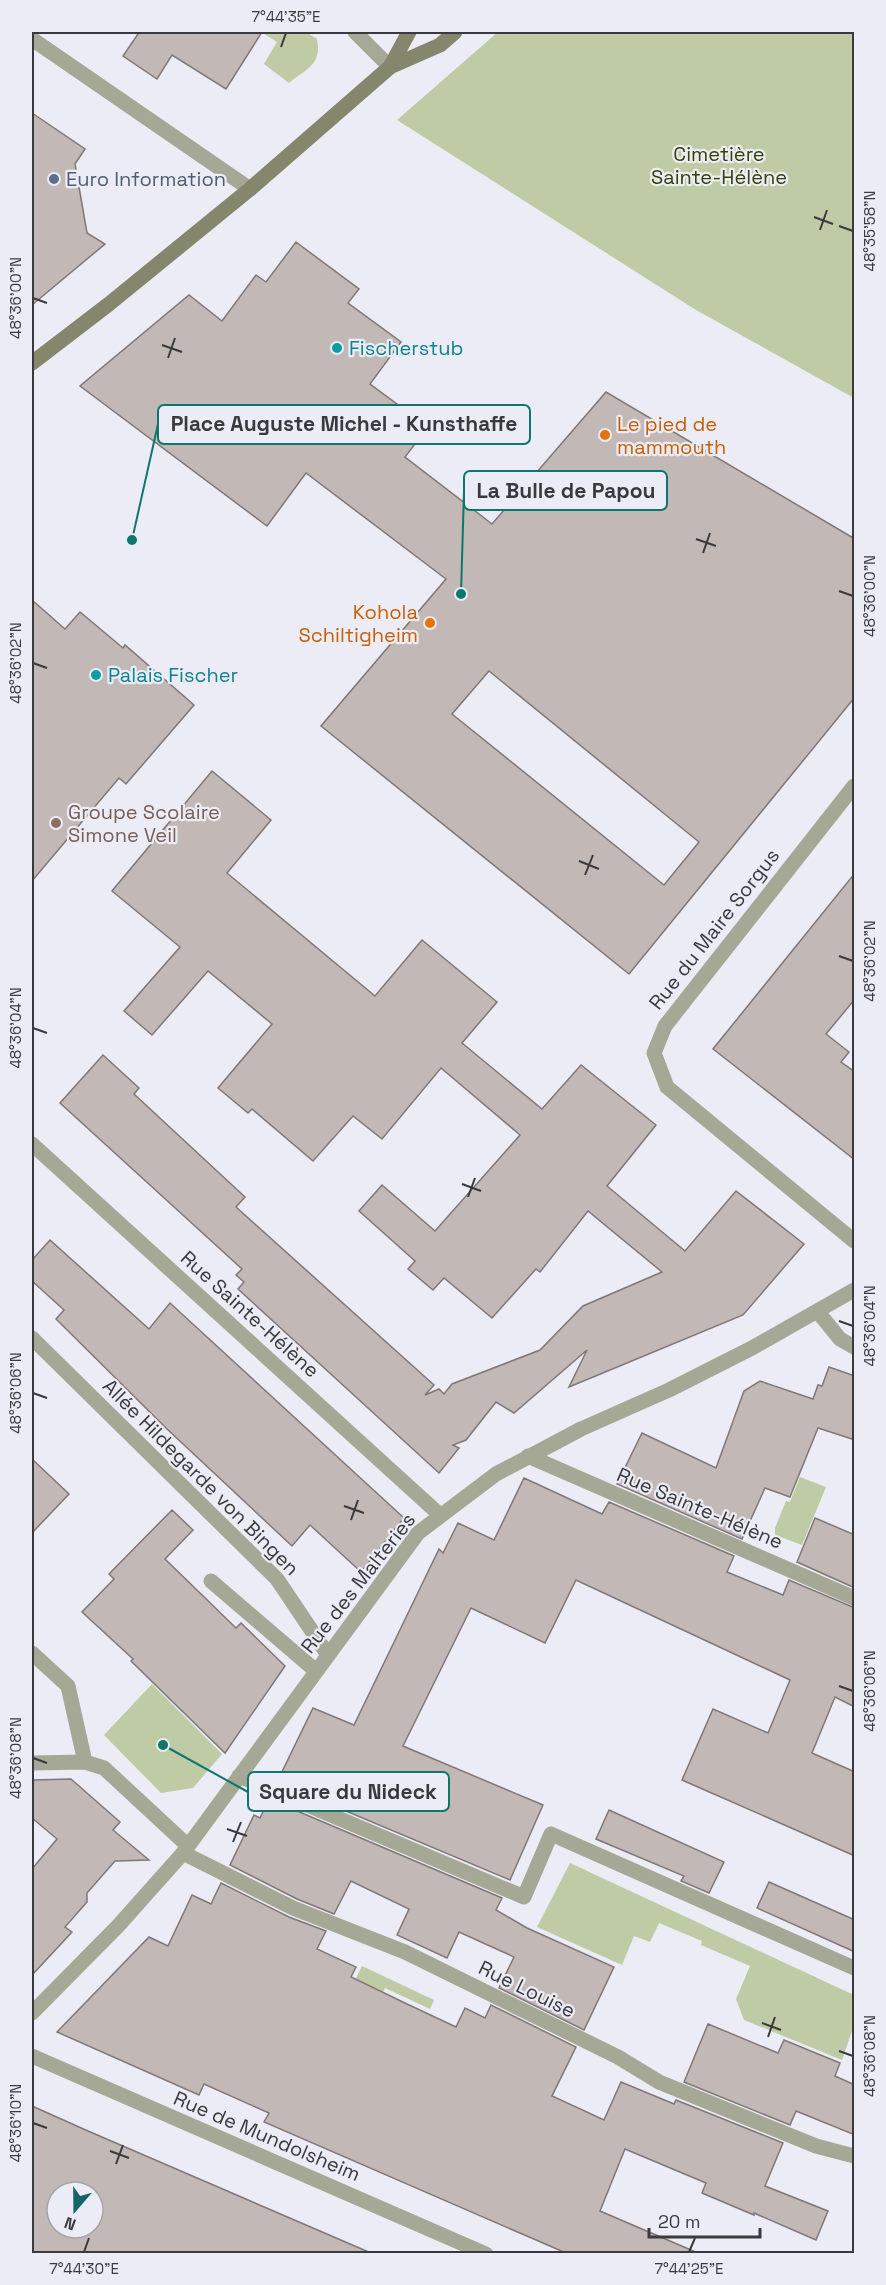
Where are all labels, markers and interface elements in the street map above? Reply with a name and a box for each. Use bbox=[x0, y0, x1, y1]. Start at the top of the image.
text: 7°44'35"E bbox=[251, 7, 321, 26]
park label: Cimetière Sainte-Hélène bbox=[651, 141, 787, 190]
place label: Euro Information bbox=[66, 166, 226, 192]
marker: Euro Information bbox=[47, 172, 61, 186]
text: 48°35'58"N bbox=[860, 191, 879, 271]
text: 48°36'00"N bbox=[6, 257, 25, 339]
place label: Fischerstub bbox=[349, 335, 463, 361]
marker: Fischerstub bbox=[330, 341, 344, 355]
callout: Place Auguste Michel - Kunsthaffe bbox=[158, 405, 530, 444]
text: Place Auguste Michel - Kunsthaffe bbox=[171, 410, 517, 437]
place label: Le pied de mammouth bbox=[617, 411, 726, 460]
marker: Le pied de mammouth bbox=[598, 428, 612, 442]
callout: La Bulle de Papou bbox=[464, 471, 667, 510]
text: La Bulle de Papou bbox=[476, 477, 656, 504]
text: 48°36'00"N bbox=[860, 555, 879, 637]
place label: Kohola Schiltigheim bbox=[299, 599, 418, 648]
marker: Kohola Schiltigheim bbox=[423, 616, 437, 630]
text: 48°36'02"N bbox=[6, 622, 25, 704]
place label: Palais Fischer bbox=[108, 662, 238, 688]
marker: Palais Fischer bbox=[89, 668, 103, 682]
place label: Groupe Scolaire Simone Veil bbox=[68, 799, 220, 848]
marker: Groupe Scolaire Simone Veil bbox=[49, 816, 63, 830]
street label: Rue du Maire Sorgus bbox=[643, 843, 785, 1015]
text: 48°36'02"N bbox=[860, 920, 879, 1002]
text: 48°36'04"N bbox=[6, 987, 25, 1069]
street label: Rue Sainte-Hélène bbox=[175, 1245, 325, 1383]
text: 48°36'04"N bbox=[860, 1285, 879, 1367]
text: 48°36'06"N bbox=[6, 1352, 25, 1434]
street label: Allée Hildegarde von Bingen bbox=[97, 1373, 305, 1581]
street label: Rue Sainte-Hélène bbox=[613, 1461, 787, 1555]
street label: Rue des Malteries bbox=[295, 1507, 421, 1659]
text: 48°36'06"N bbox=[860, 1650, 879, 1732]
text: 48°36'08"N bbox=[6, 1717, 25, 1799]
callout: Square du Nideck bbox=[248, 1772, 449, 1811]
text: Square du Nideck bbox=[259, 1778, 437, 1805]
street label: Rue Louise bbox=[474, 1954, 580, 2024]
text: 48°36'08"N bbox=[860, 2015, 879, 2097]
text: 48°36'10"N bbox=[6, 2084, 25, 2162]
street label: Rue de Mundolsheim bbox=[170, 2085, 364, 2187]
north arrow bbox=[45, 2180, 105, 2240]
scale bar bbox=[649, 2201, 760, 2239]
text: 20 m bbox=[658, 2210, 701, 2233]
text: N bbox=[61, 2212, 79, 2235]
text: 7°44'30"E bbox=[49, 2259, 119, 2278]
text: 7°44'25"E bbox=[654, 2259, 724, 2278]

